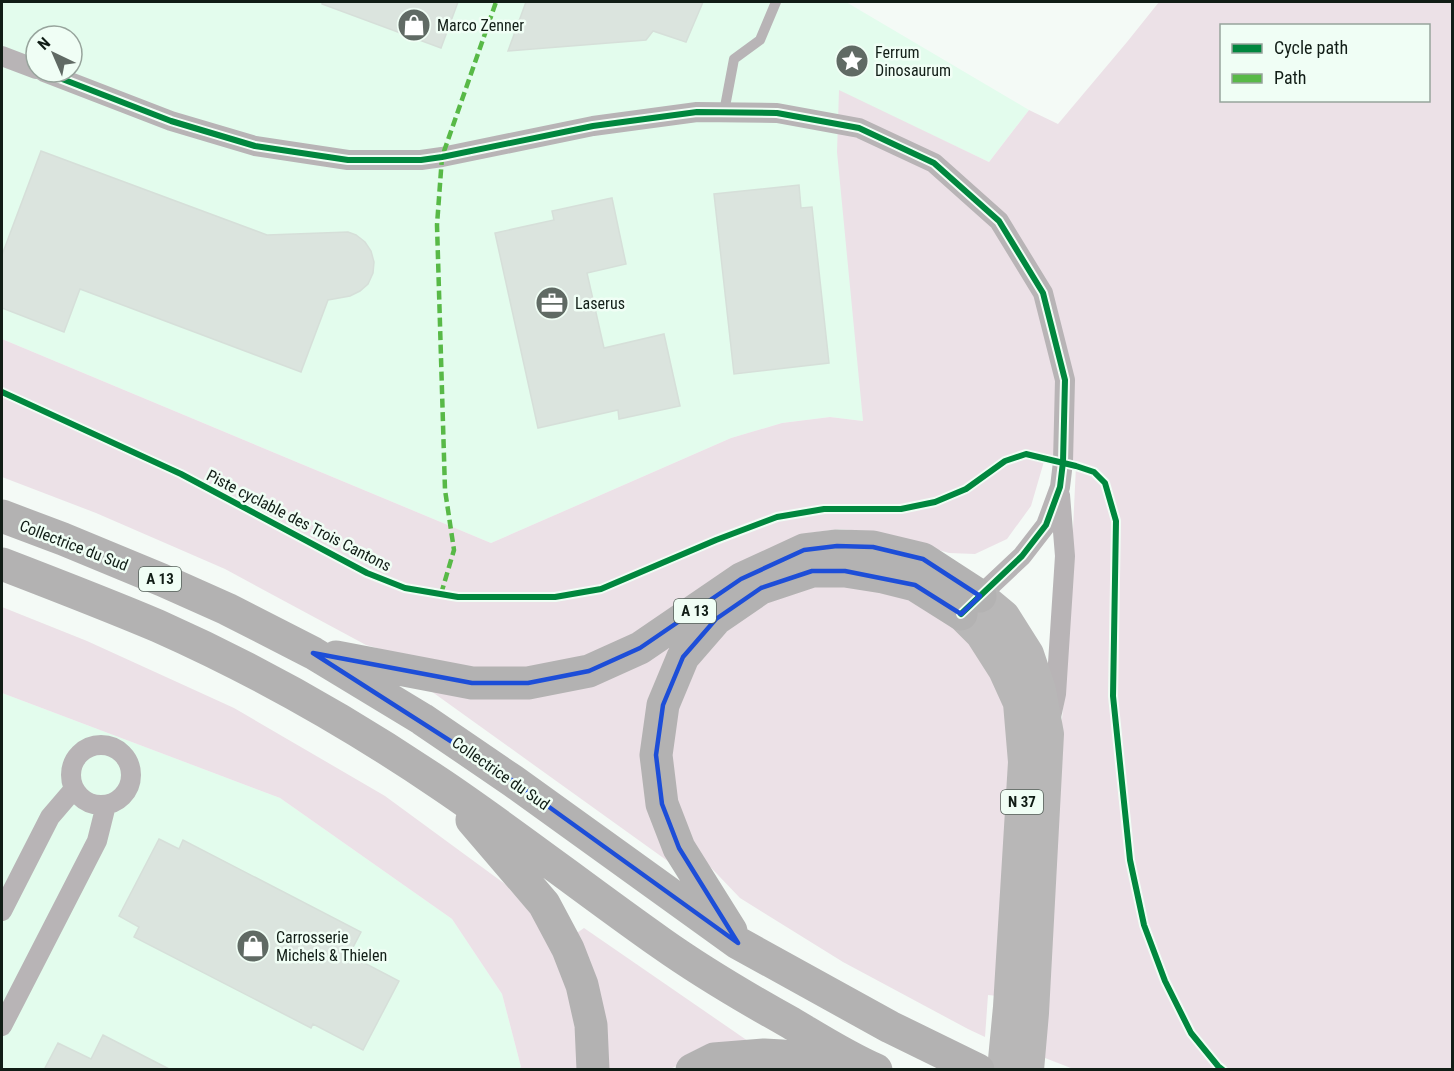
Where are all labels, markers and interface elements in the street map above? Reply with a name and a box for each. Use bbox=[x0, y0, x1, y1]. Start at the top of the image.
shop icon: Marco Zenner bbox=[396, 7, 432, 43]
place label: Marco Zenner bbox=[437, 16, 524, 35]
north arrow bbox=[24, 24, 84, 84]
legend bbox=[1220, 24, 1430, 102]
text: N bbox=[34, 33, 54, 54]
text: Cycle path bbox=[1274, 37, 1348, 58]
place icon: Ferrum Dinosaurum bbox=[834, 43, 870, 79]
place label: Ferrum Dinosaurum bbox=[875, 43, 951, 80]
text: Path bbox=[1274, 67, 1307, 88]
office icon: Laserus bbox=[534, 285, 570, 321]
place label: Laserus bbox=[575, 294, 625, 313]
street label: Piste cyclable des Trois Cantons bbox=[203, 466, 394, 575]
street label: Collectrice du Sud bbox=[17, 516, 131, 575]
road number: A 13 bbox=[139, 567, 181, 591]
road number: A 13 bbox=[674, 599, 716, 623]
street label: Collectrice du Sud bbox=[448, 733, 553, 814]
road number: N 37 bbox=[1001, 790, 1043, 814]
shop icon: Carrosserie Michels & Thielen bbox=[235, 928, 271, 964]
place label: Carrosserie Michels & Thielen bbox=[276, 928, 387, 965]

